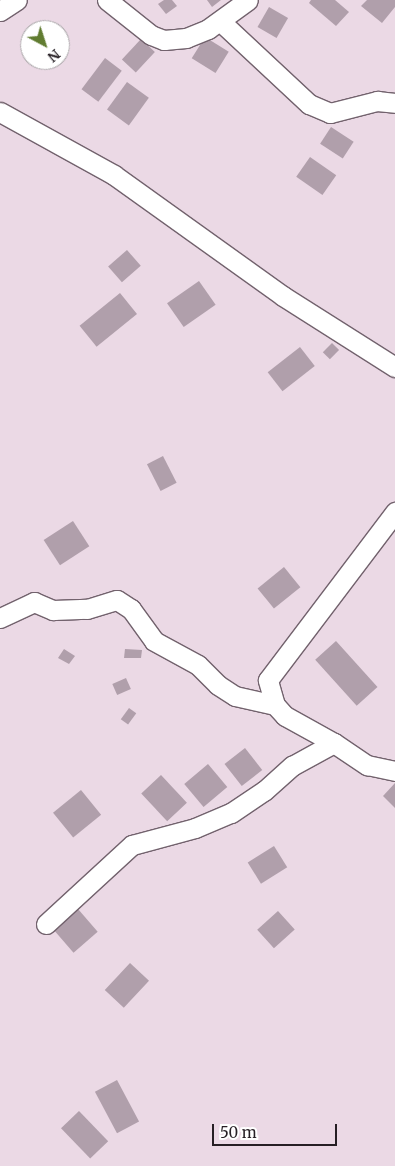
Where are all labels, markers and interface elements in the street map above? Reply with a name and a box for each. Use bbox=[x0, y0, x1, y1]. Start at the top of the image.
north arrow bbox=[20, 20, 70, 70]
text: N bbox=[44, 45, 64, 66]
scale bar bbox=[215, 1114, 340, 1146]
text: 50 m bbox=[220, 1123, 257, 1142]

